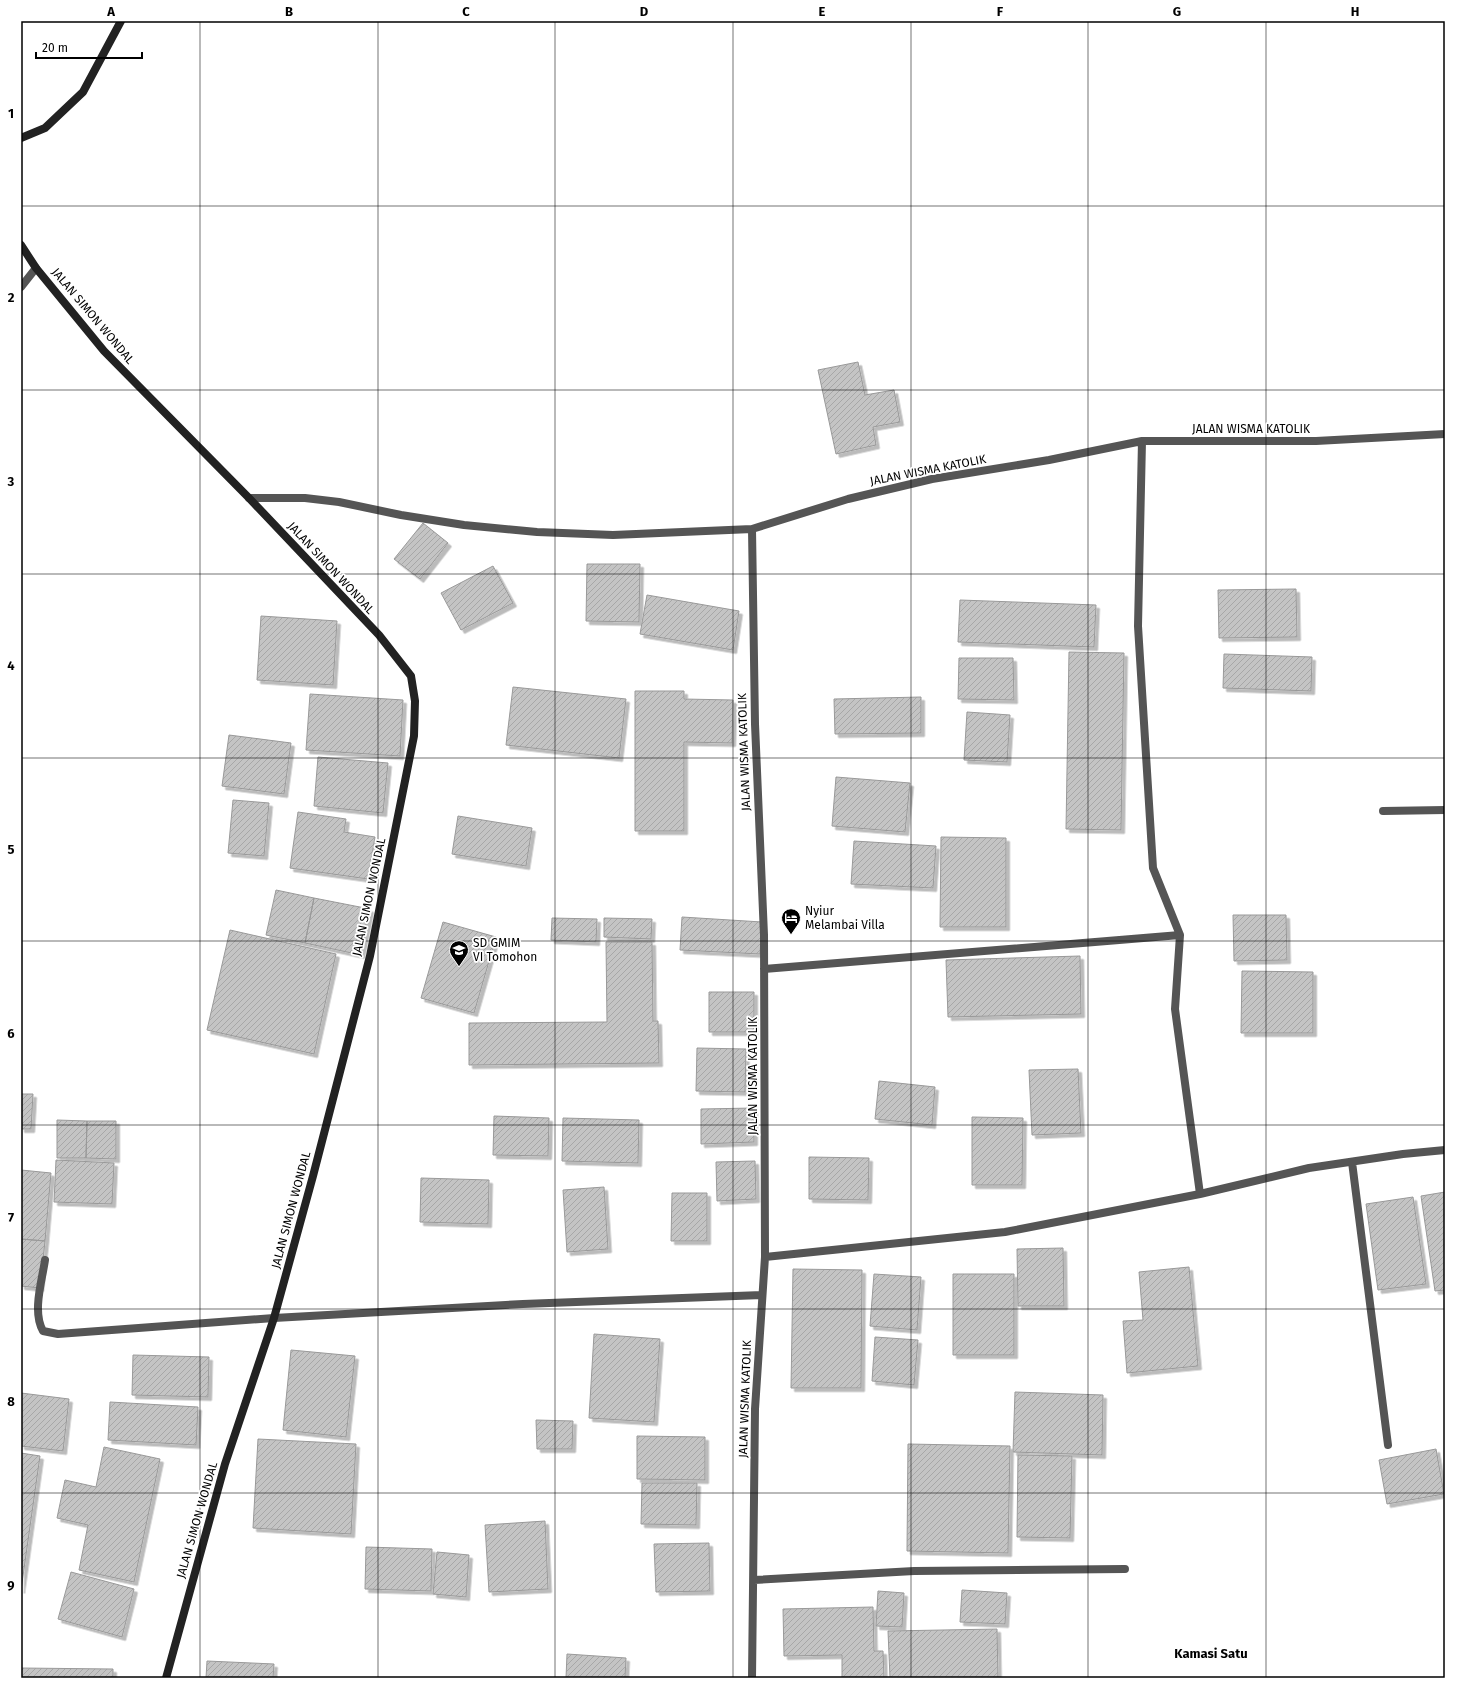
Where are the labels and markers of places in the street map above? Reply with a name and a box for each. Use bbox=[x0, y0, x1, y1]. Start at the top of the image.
place label: Nyiur Melambai Villa bbox=[805, 904, 885, 932]
hotel icon: Nyiur Melambai Villa bbox=[780, 907, 802, 935]
place label: SD GMIM VI Tomohon bbox=[473, 936, 537, 964]
school or university icon: SD GMIM VI Tomohon bbox=[448, 939, 470, 967]

